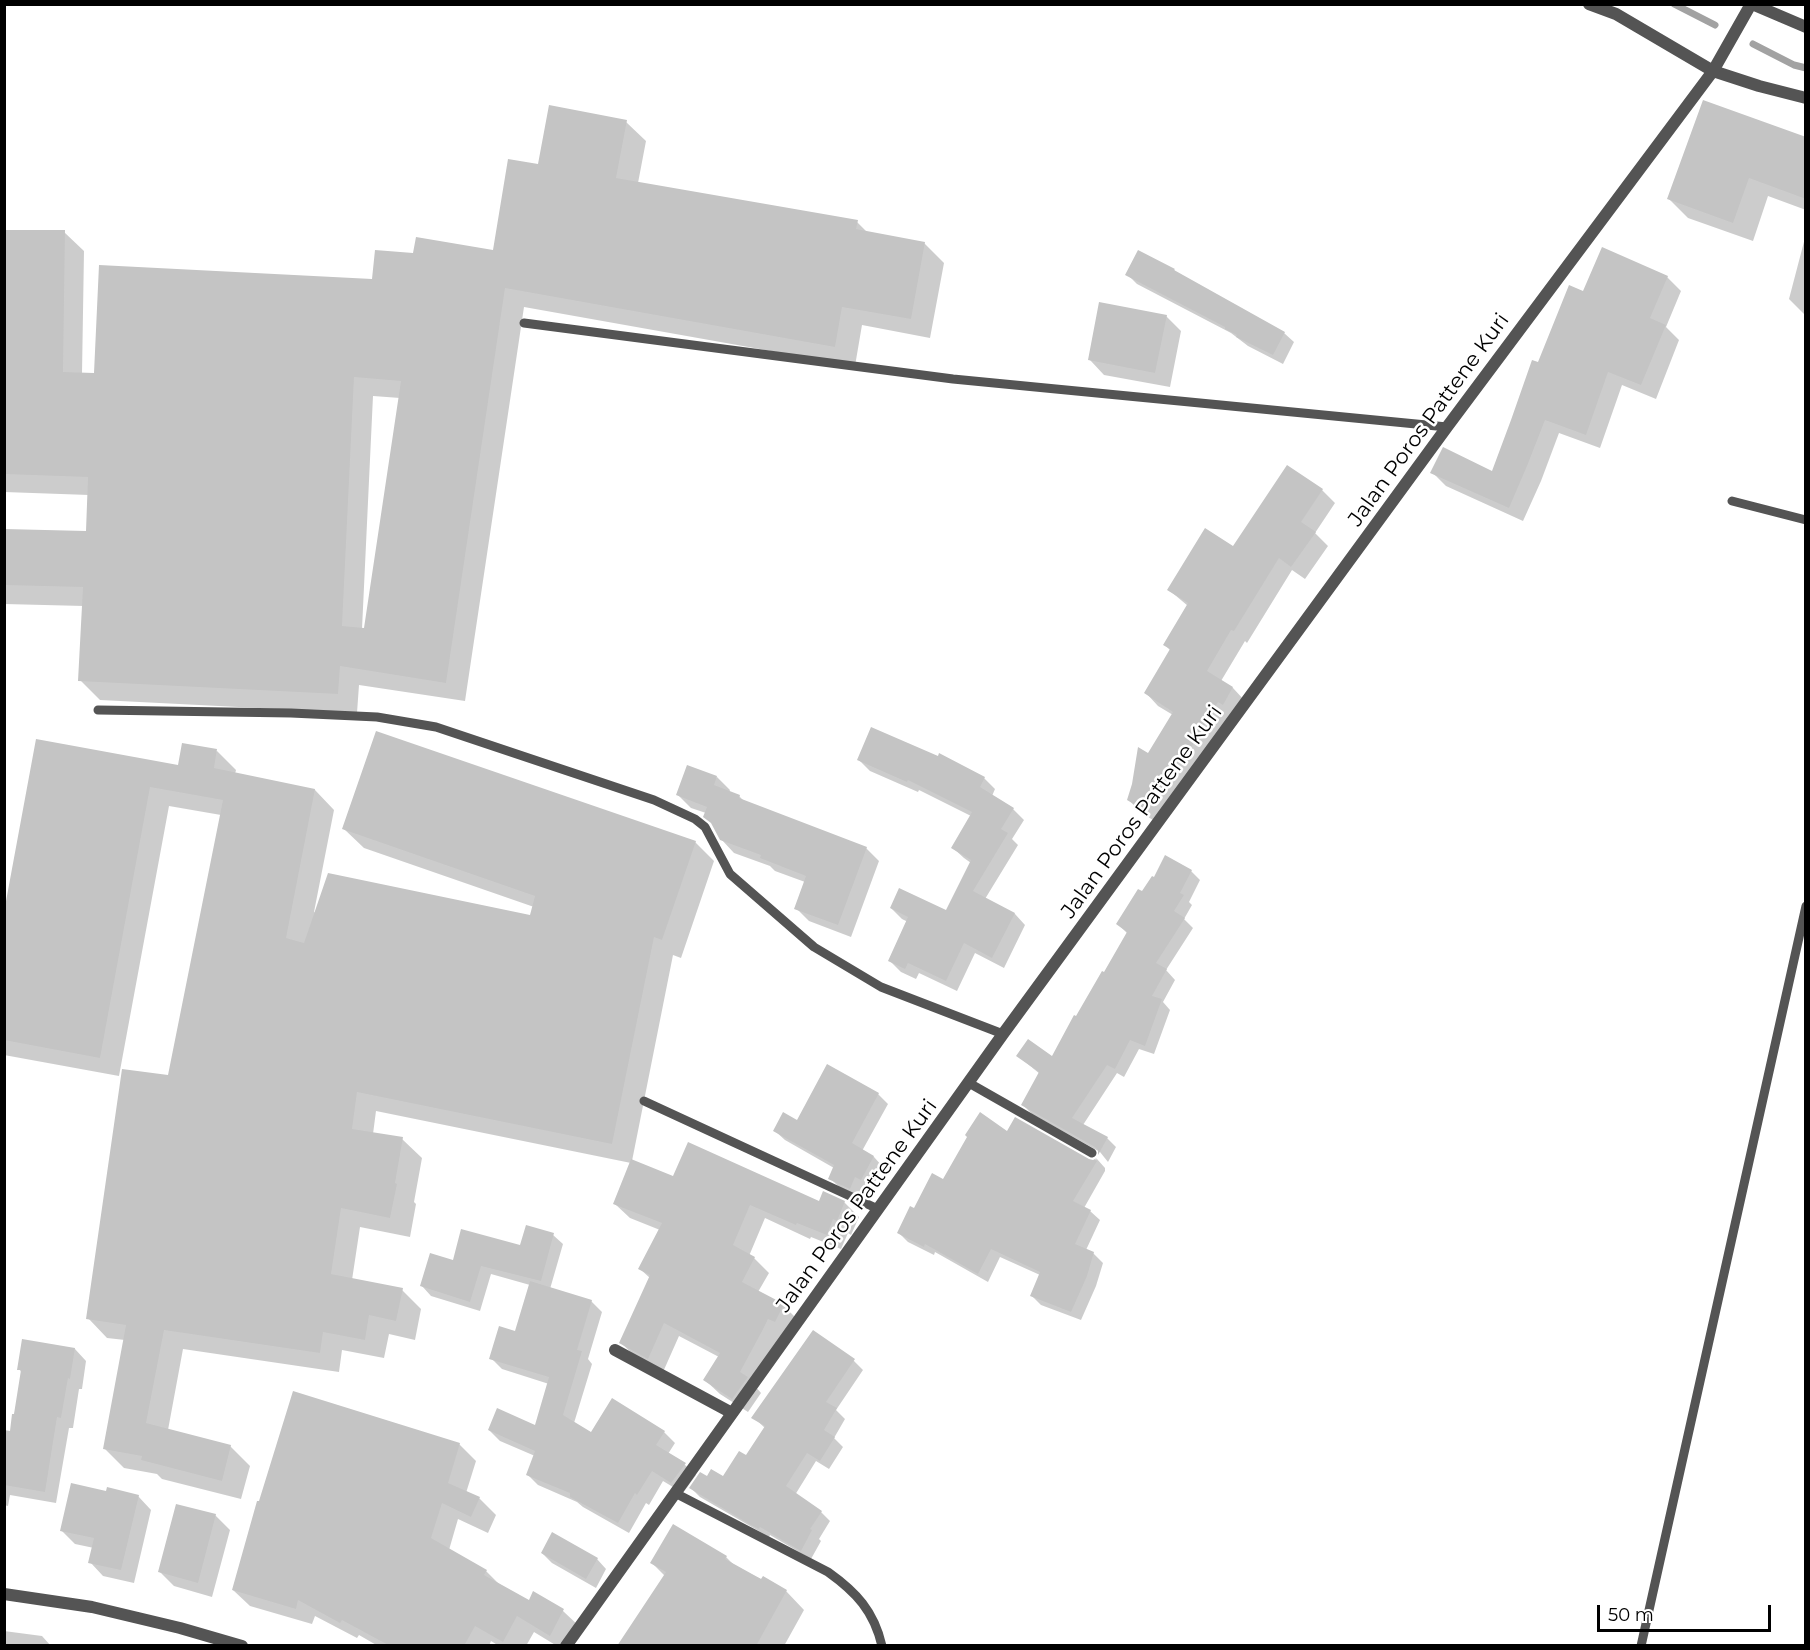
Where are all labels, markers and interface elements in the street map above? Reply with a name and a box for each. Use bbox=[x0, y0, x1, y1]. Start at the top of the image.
street label: Jalan Poros Pattene Kuri bbox=[1343, 309, 1515, 531]
street label: Jalan Poros Pattene Kuri bbox=[1056, 701, 1228, 923]
street label: Jalan Poros Pattene Kuri bbox=[771, 1095, 943, 1317]
scale bar bbox=[1600, 1593, 1774, 1631]
text: 50 m bbox=[1608, 1604, 1654, 1626]

